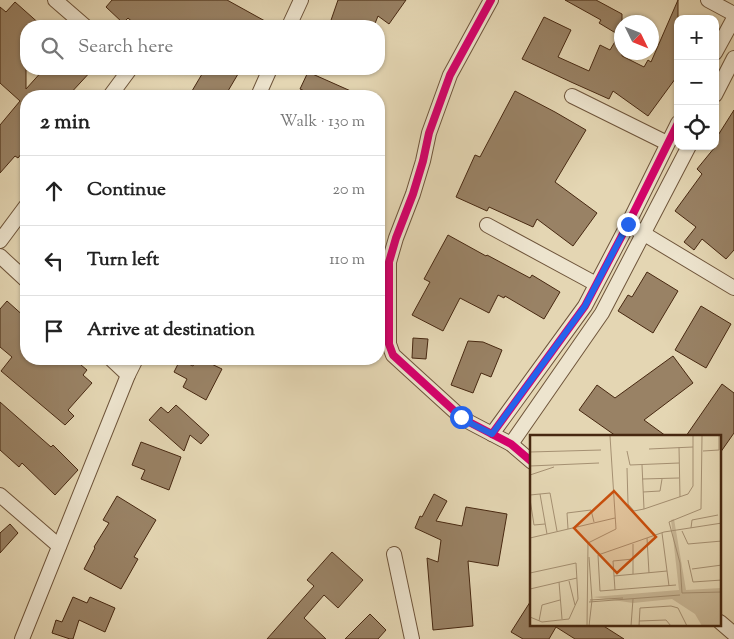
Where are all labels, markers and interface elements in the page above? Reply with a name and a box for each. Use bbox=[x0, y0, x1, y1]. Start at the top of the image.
north arrow bbox=[614, 15, 659, 60]
map controls bbox=[674, 15, 719, 150]
button: + bbox=[674, 15, 719, 60]
search box bbox=[20, 20, 385, 75]
icon: search bbox=[38, 34, 66, 62]
text: Search here bbox=[78, 34, 173, 61]
button: − bbox=[674, 60, 719, 105]
button: locate bbox=[674, 105, 719, 150]
text: 2 min bbox=[40, 108, 90, 138]
text: Walk · 130 m bbox=[280, 111, 365, 134]
icon: ahead bbox=[40, 177, 68, 205]
text: Continue bbox=[87, 177, 166, 204]
text: 20 m bbox=[332, 179, 365, 202]
route end bbox=[617, 213, 640, 236]
icon: left bbox=[40, 247, 68, 275]
text: Turn left bbox=[87, 247, 159, 274]
text: 110 m bbox=[329, 249, 365, 272]
icon: arrive bbox=[40, 317, 68, 345]
text: Arrive at destination bbox=[87, 317, 255, 344]
route start bbox=[450, 406, 473, 429]
inset map bbox=[530, 435, 722, 626]

